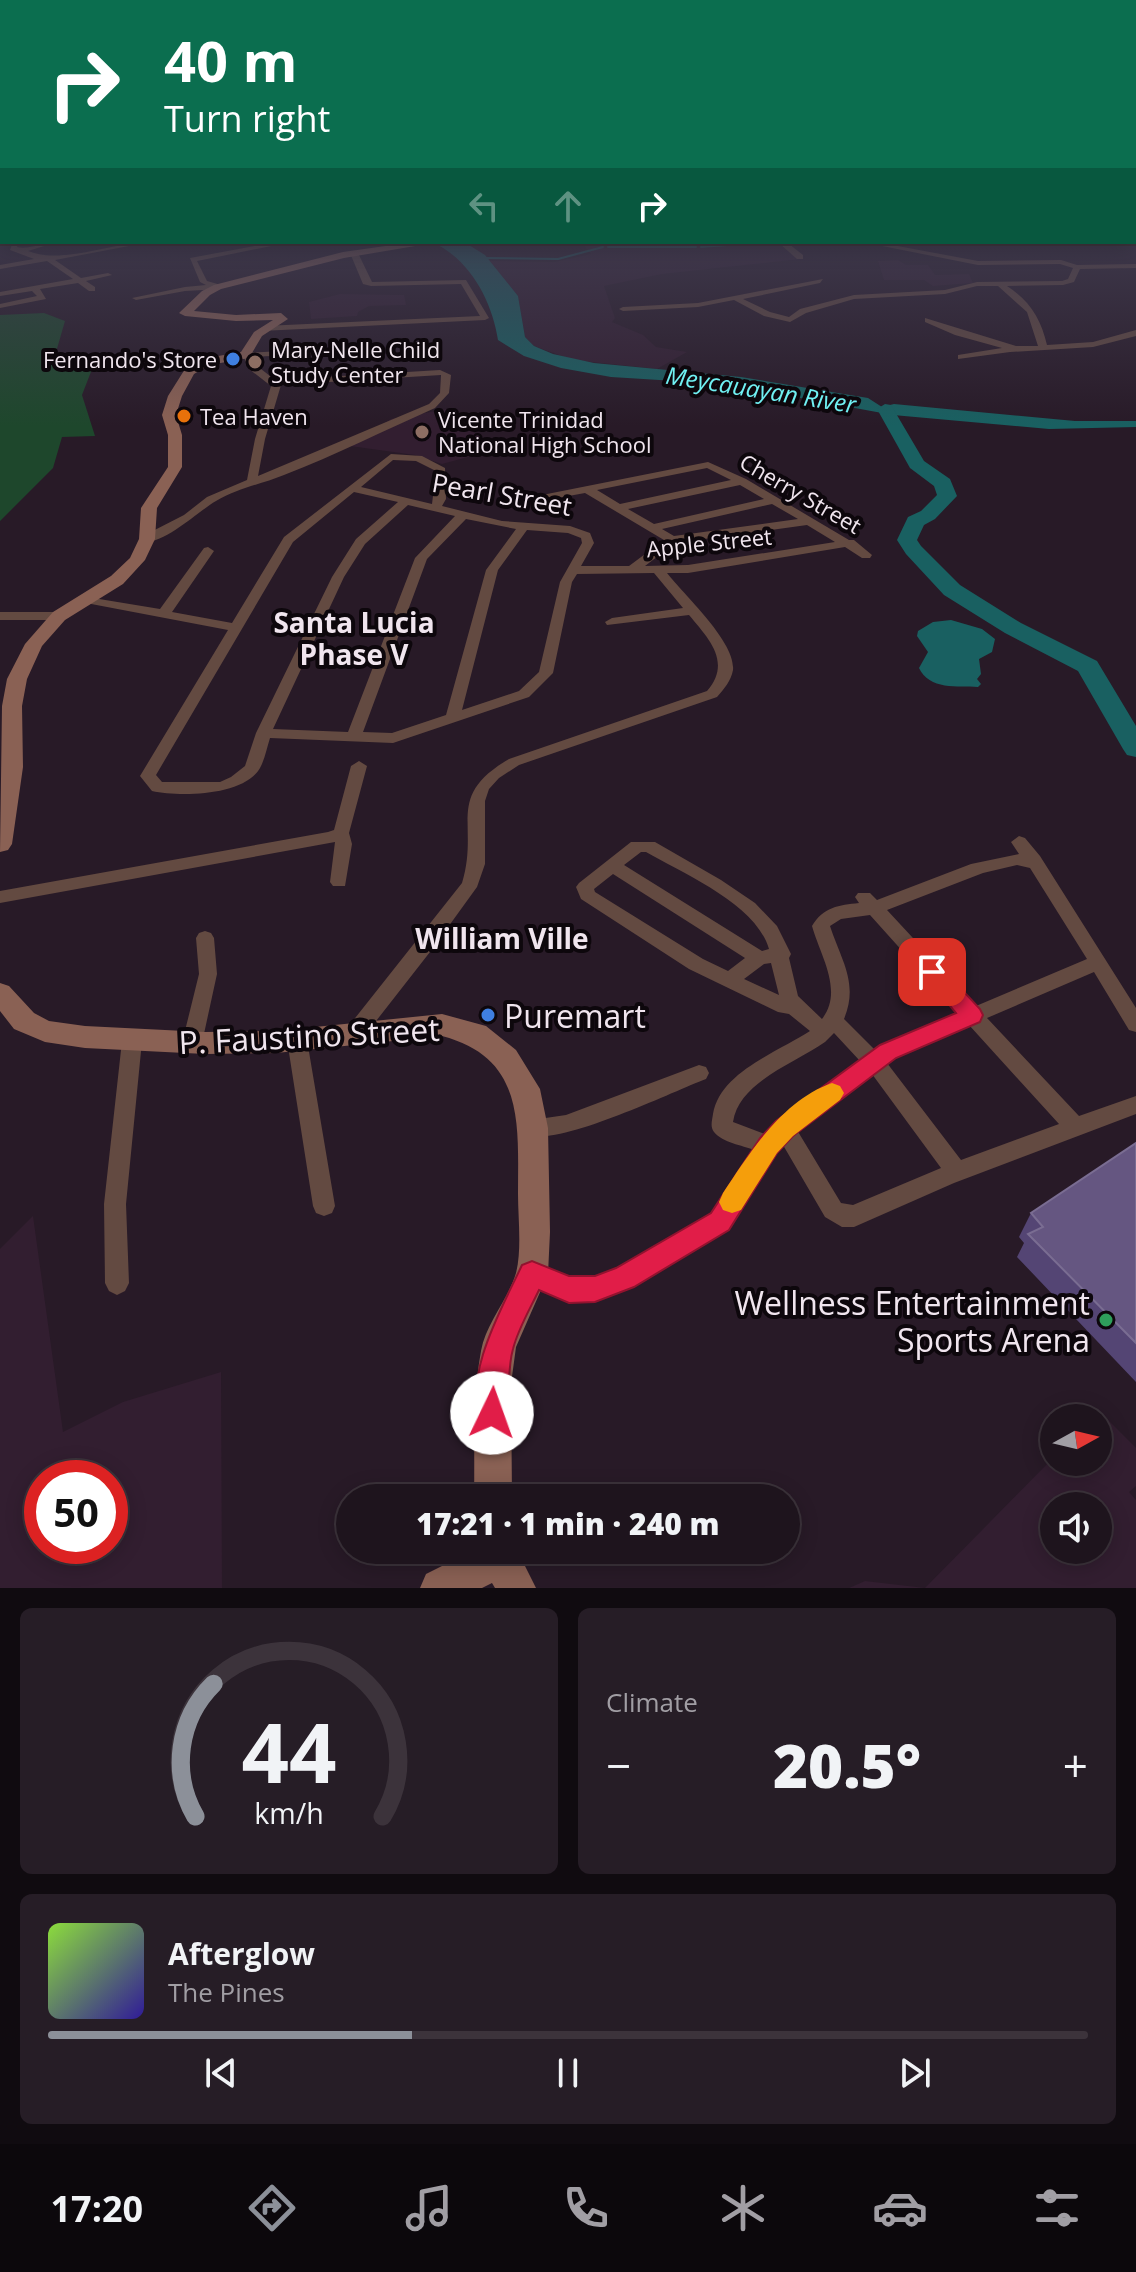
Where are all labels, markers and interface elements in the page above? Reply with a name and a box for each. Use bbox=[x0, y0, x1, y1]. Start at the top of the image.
text: 40 m bbox=[164, 22, 298, 98]
icon: right bbox=[32, 32, 136, 136]
text: Turn right bbox=[164, 94, 330, 143]
icon: left bbox=[462, 184, 506, 228]
icon: ahead bbox=[546, 184, 590, 228]
icon: right bbox=[630, 184, 674, 228]
place label: Mary-Nelle Child Study Center bbox=[271, 334, 440, 389]
place label: Fernando's Store bbox=[43, 344, 217, 374]
marker: Fernando's Store bbox=[224, 350, 242, 368]
marker: Mary-Nelle Child Study Center bbox=[246, 353, 264, 371]
water label: Meycauayan River bbox=[664, 358, 860, 421]
place label: Tea Haven bbox=[200, 401, 308, 431]
place label: Vicente Trinidad National High School bbox=[438, 404, 651, 459]
marker: Tea Haven bbox=[175, 407, 193, 425]
marker: Vicente Trinidad National High School bbox=[413, 423, 431, 441]
street label: Cherry Street bbox=[735, 446, 867, 540]
street label: Pearl Street bbox=[429, 464, 575, 524]
street label: Apple Street bbox=[645, 520, 773, 563]
district label: Santa Lucia Phase V bbox=[273, 603, 435, 673]
district label: William Ville bbox=[415, 919, 589, 957]
pin bbox=[898, 938, 966, 1006]
icon: arrive bbox=[910, 950, 954, 994]
place label: Puremart bbox=[504, 994, 646, 1037]
marker: Puremart bbox=[479, 1006, 497, 1024]
street label: P. Faustino Street bbox=[177, 1007, 441, 1063]
place label: Wellness Entertainment Sports Arena bbox=[735, 1281, 1090, 1361]
marker: Wellness Entertainment Sports Arena bbox=[1097, 1311, 1115, 1329]
position arrow bbox=[450, 1371, 534, 1455]
north arrow bbox=[1040, 1404, 1112, 1476]
map controls bbox=[1040, 1404, 1112, 1564]
speed limit sign: 50 bbox=[24, 1460, 128, 1564]
button: sound bbox=[1040, 1492, 1112, 1564]
text: 17:21 · 1 min · 240 m bbox=[416, 1503, 720, 1544]
text: Climate bbox=[606, 1684, 698, 1720]
text: 44 bbox=[241, 1694, 337, 1807]
text: 20.5° bbox=[773, 1724, 921, 1806]
text: − bbox=[606, 1735, 631, 1795]
text: + bbox=[1063, 1735, 1088, 1795]
text: km/h bbox=[254, 1793, 324, 1832]
text: Afterglow bbox=[168, 1933, 315, 1974]
text: The Pines bbox=[168, 1974, 285, 2010]
icon: previous bbox=[199, 2051, 243, 2095]
icon: pause bbox=[546, 2051, 590, 2095]
icon: next bbox=[893, 2051, 937, 2095]
icon: directions bbox=[244, 2180, 300, 2236]
icon: music bbox=[401, 2180, 457, 2236]
icon: phone bbox=[558, 2180, 614, 2236]
icon: climate bbox=[715, 2180, 771, 2236]
icon: car bbox=[872, 2180, 928, 2236]
icon: filters bbox=[1029, 2180, 1085, 2236]
text: 17:20 bbox=[51, 2184, 143, 2233]

